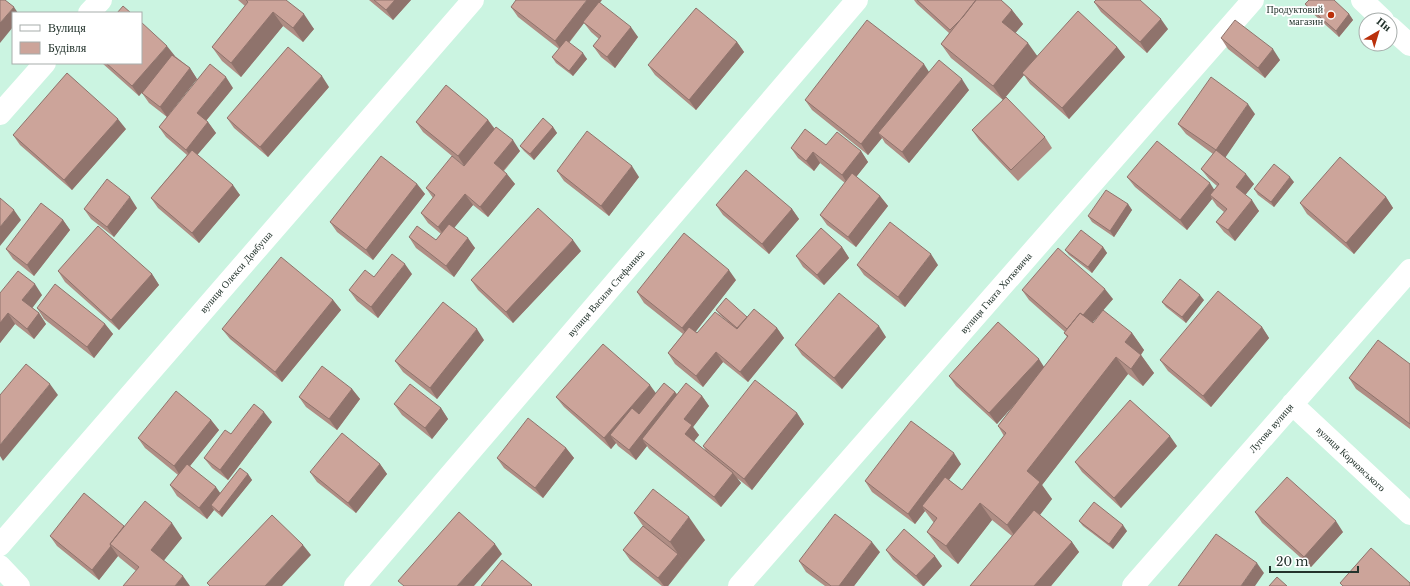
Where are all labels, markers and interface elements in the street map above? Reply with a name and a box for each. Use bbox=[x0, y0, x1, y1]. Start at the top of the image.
place label: Продуктовий магазин bbox=[1267, 3, 1324, 28]
marker: Продуктовий магазин bbox=[1326, 10, 1336, 20]
legend bbox=[12, 12, 142, 64]
north arrow bbox=[1358, 12, 1398, 52]
text: Пн bbox=[1374, 14, 1395, 35]
text: Вулиця bbox=[48, 20, 86, 35]
text: Будівля bbox=[48, 40, 87, 55]
street label: вулиця Олекси Довбуша bbox=[197, 228, 275, 316]
street label: вулиця Василя Стефаника bbox=[564, 246, 648, 339]
street label: вулиця Гната Хоткевича bbox=[957, 249, 1035, 336]
street label: Лугова вулиця bbox=[1246, 400, 1296, 455]
street label: вулиця Корчовського bbox=[1314, 424, 1388, 494]
scale bar bbox=[1270, 548, 1358, 574]
text: 20 m bbox=[1276, 554, 1308, 569]

